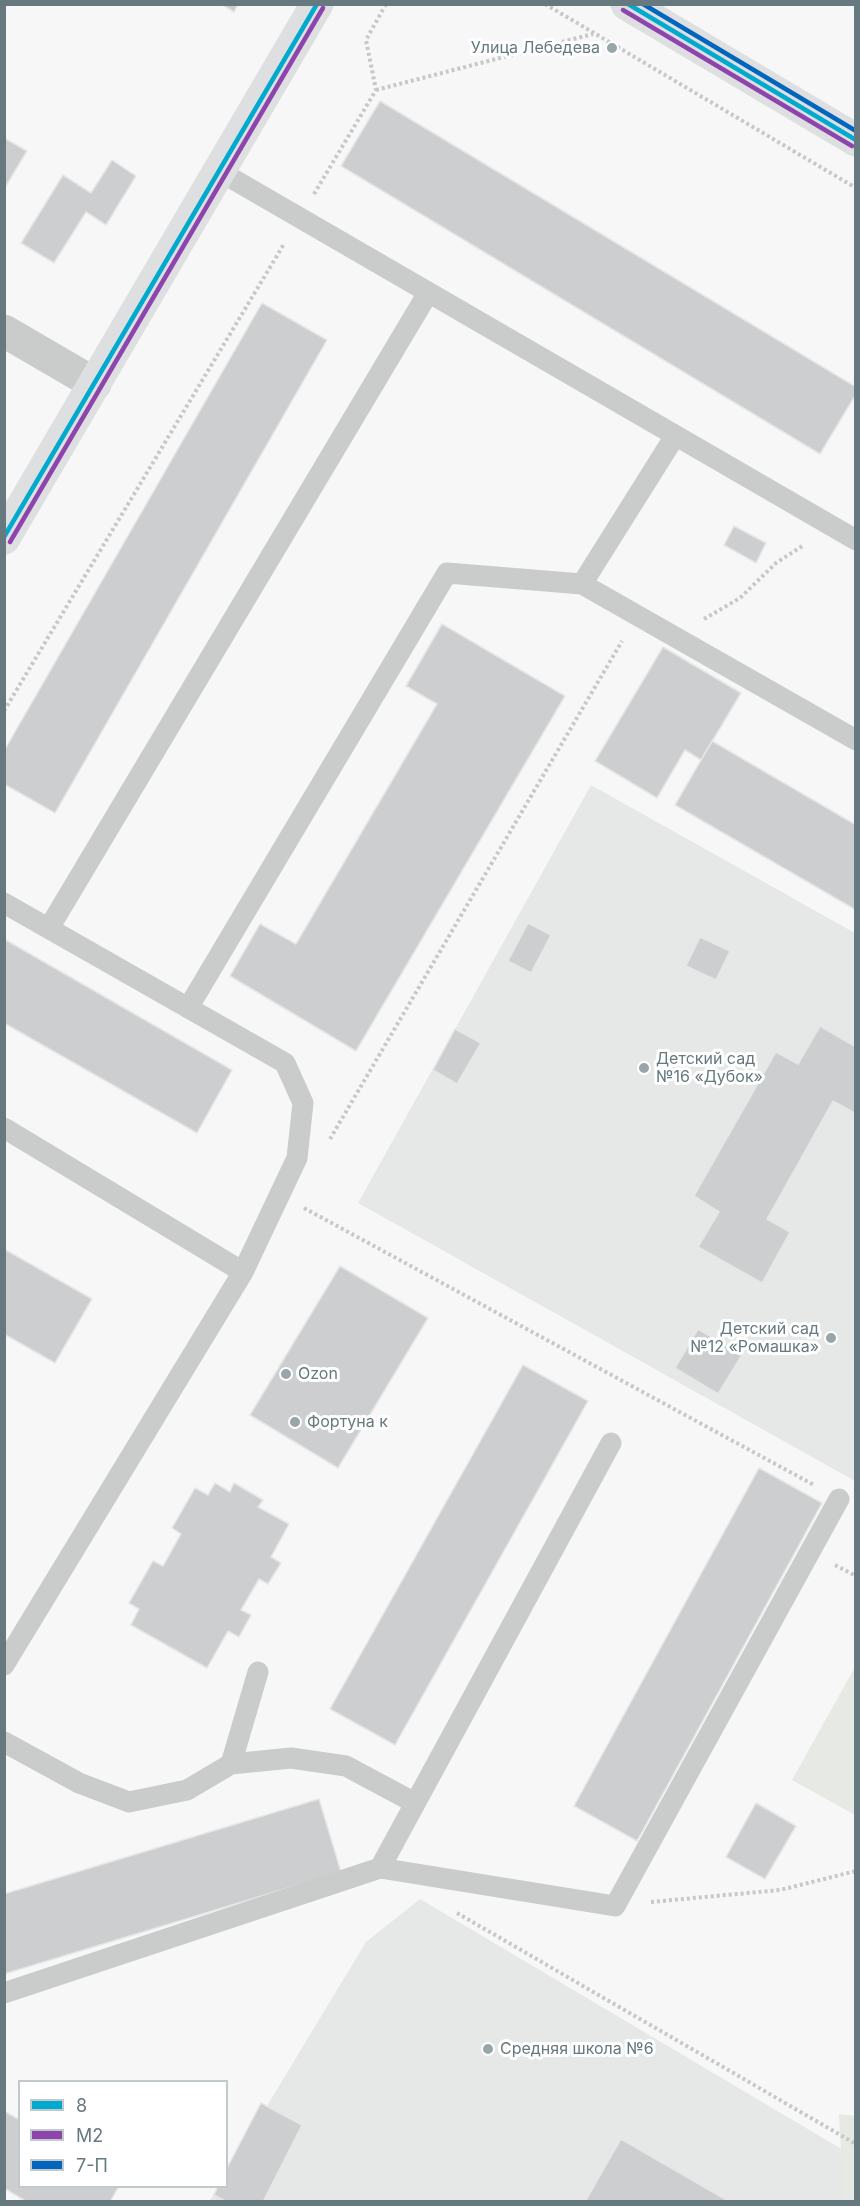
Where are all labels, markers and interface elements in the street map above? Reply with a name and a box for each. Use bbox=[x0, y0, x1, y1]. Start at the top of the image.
place label: Улица Лебедева bbox=[471, 38, 600, 58]
marker: Улица Лебедева bbox=[605, 41, 619, 55]
place label: Детский сад №16 «Дубок» bbox=[656, 1049, 763, 1087]
marker: Детский сад №16 «Дубок» bbox=[637, 1061, 651, 1075]
place label: Детский сад №12 «Ромашка» bbox=[690, 1319, 819, 1357]
marker: Детский сад №12 «Ромашка» bbox=[824, 1331, 838, 1345]
place label: Ozon bbox=[298, 1364, 338, 1384]
marker: Ozon bbox=[279, 1367, 293, 1381]
place label: Фортуна к bbox=[307, 1412, 388, 1432]
marker: Фортуна к bbox=[288, 1415, 302, 1429]
place label: Средняя школа №6 bbox=[500, 2039, 654, 2059]
marker: Средняя школа №6 bbox=[481, 2042, 495, 2056]
legend bbox=[18, 2080, 228, 2188]
text: 8 bbox=[76, 2095, 87, 2116]
text: М2 bbox=[76, 2125, 103, 2146]
text: 7-П bbox=[76, 2155, 108, 2176]

